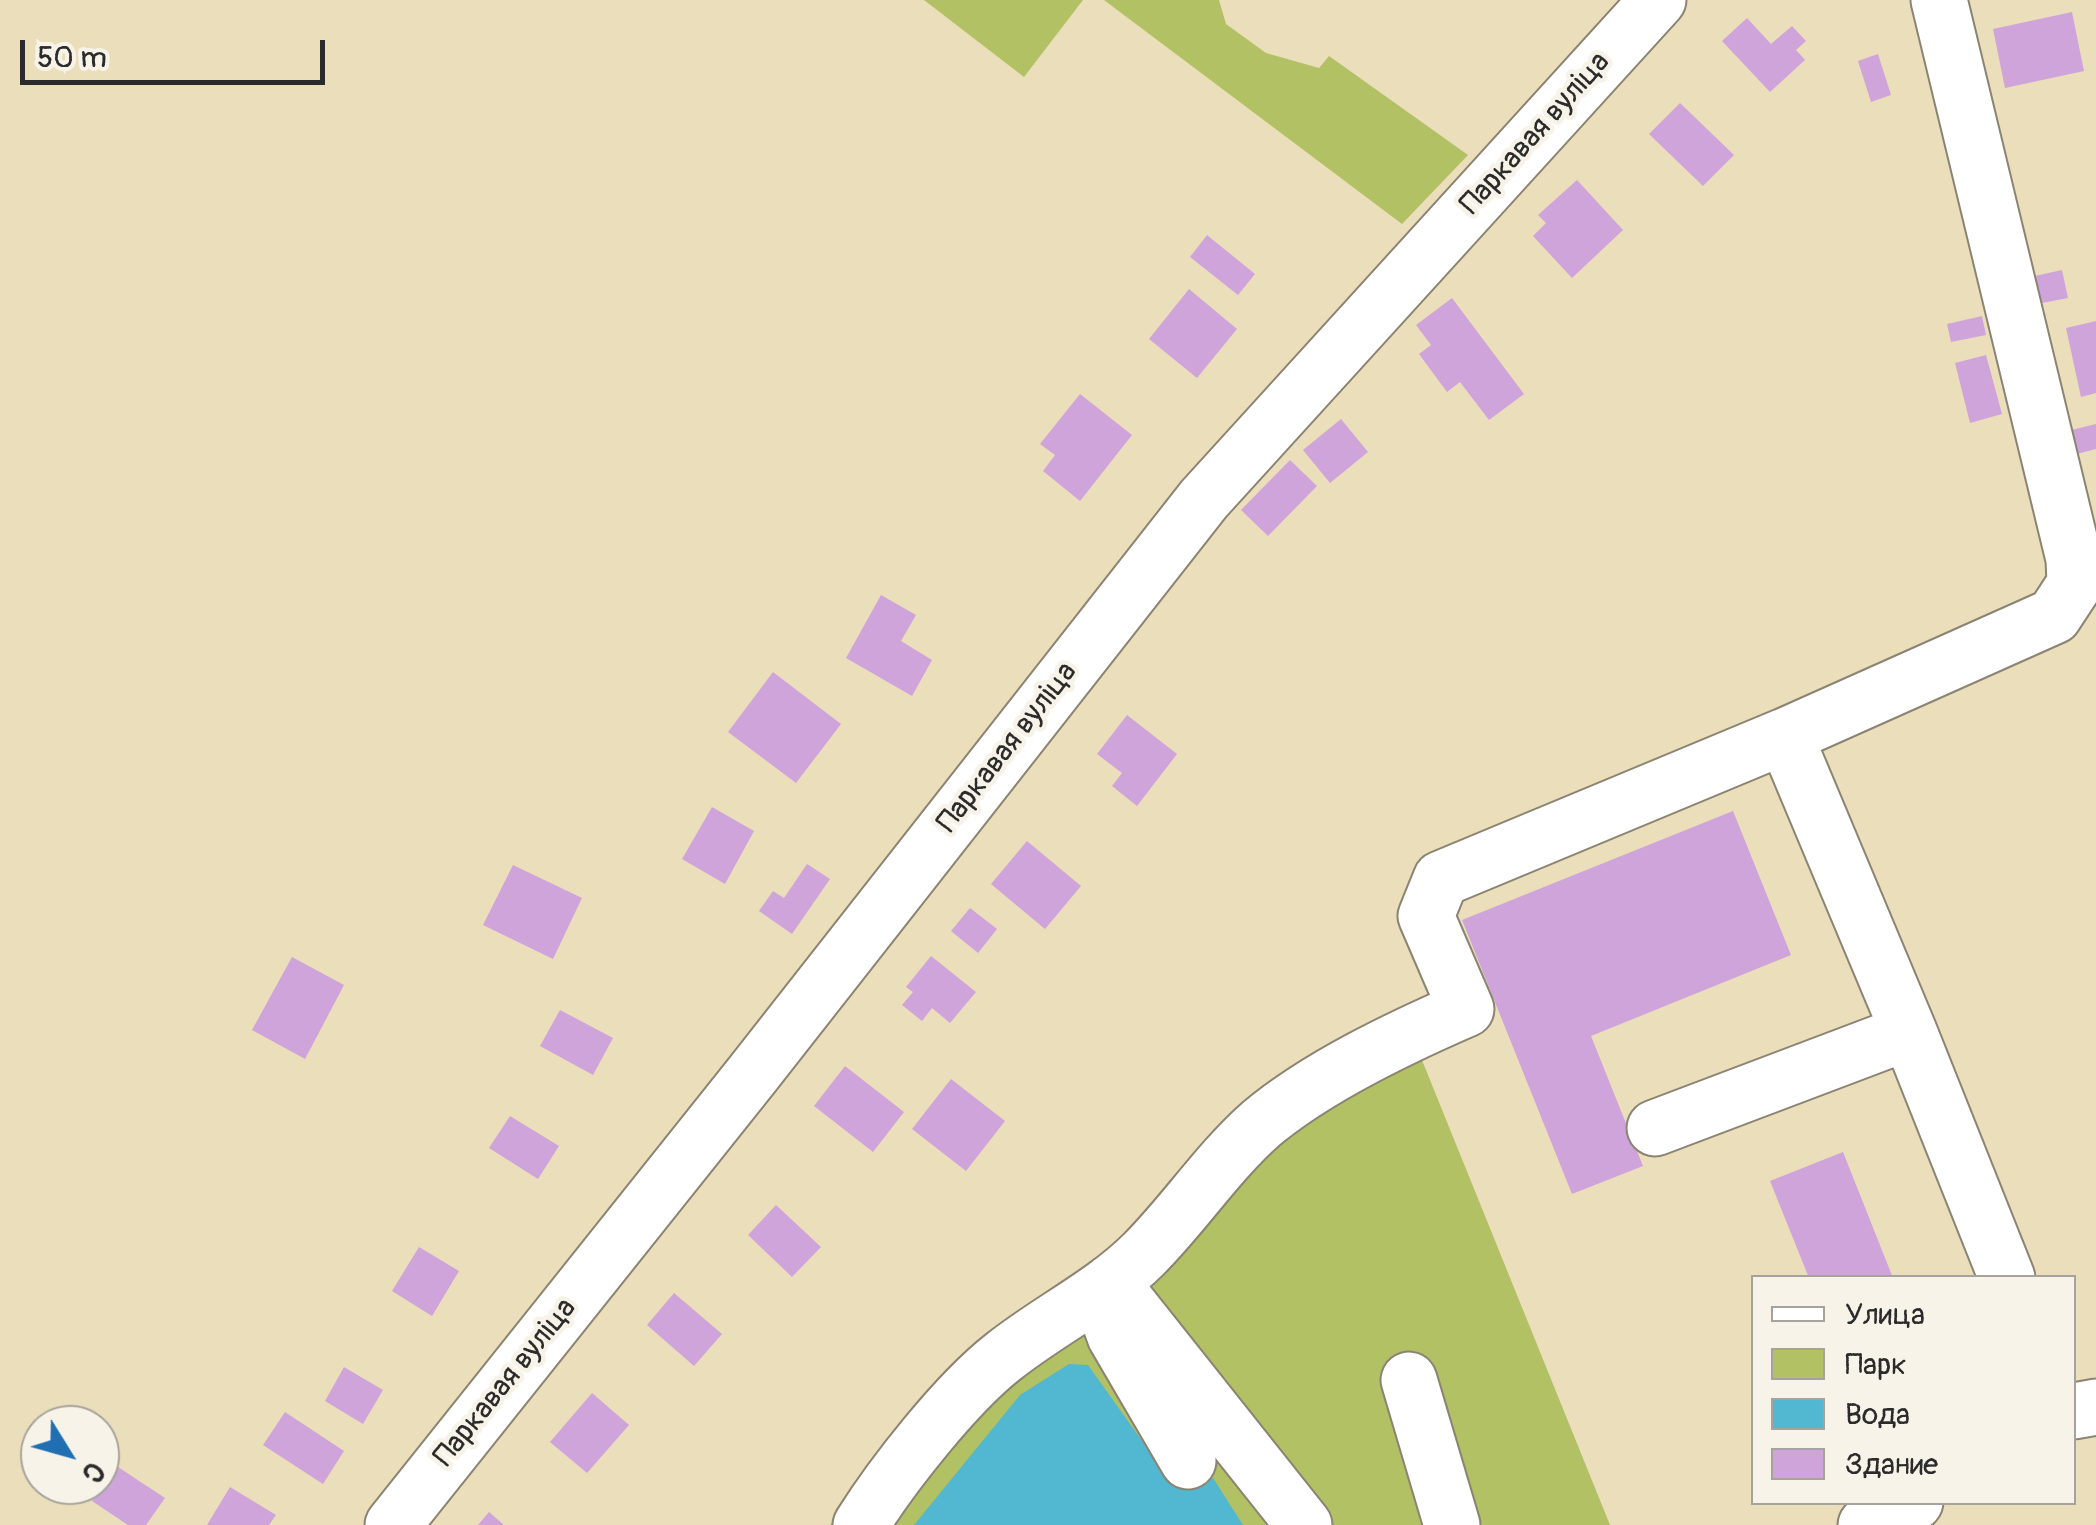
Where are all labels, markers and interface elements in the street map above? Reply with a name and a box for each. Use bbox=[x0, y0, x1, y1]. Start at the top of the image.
scale bar bbox=[25, 20, 330, 82]
text: 50 m bbox=[37, 39, 107, 76]
street label: Паркавая вуліца bbox=[1454, 45, 1618, 223]
street label: Паркавая вуліца bbox=[930, 656, 1086, 840]
legend bbox=[1751, 1275, 2076, 1505]
street label: Паркавая вуліца bbox=[427, 1292, 585, 1474]
text: Улица bbox=[1845, 1296, 1925, 1333]
text: Парк bbox=[1845, 1346, 1907, 1383]
text: Вода bbox=[1845, 1396, 1910, 1433]
north arrow bbox=[20, 1405, 120, 1505]
text: Здание bbox=[1845, 1446, 1938, 1483]
text: С bbox=[74, 1455, 112, 1490]

